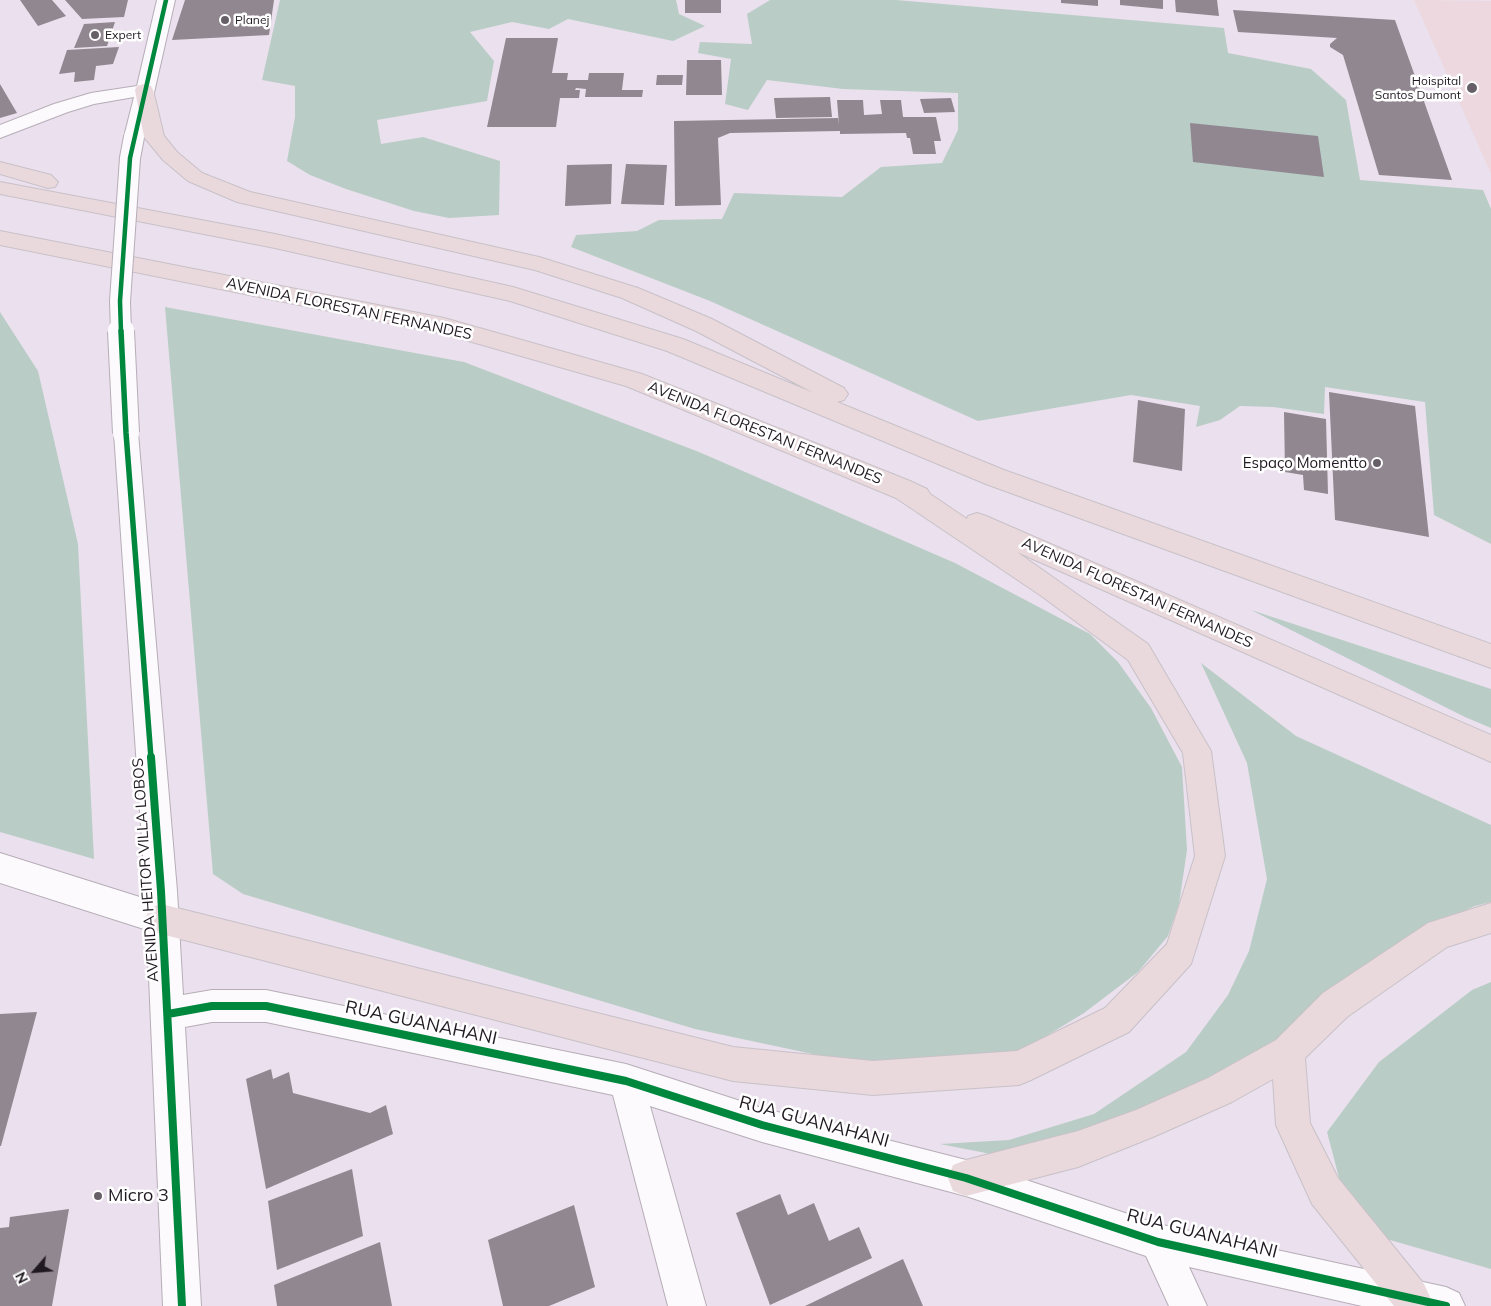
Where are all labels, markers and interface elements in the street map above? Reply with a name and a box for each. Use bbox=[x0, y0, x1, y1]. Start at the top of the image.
place label: Planej bbox=[235, 13, 269, 27]
marker: Planej bbox=[219, 14, 231, 26]
place label: Expert bbox=[105, 28, 141, 42]
marker: Expert bbox=[89, 29, 101, 41]
place label: Hoispital Santos Dumont bbox=[1375, 74, 1461, 102]
marker: Hoispital Santos Dumont bbox=[1465, 81, 1479, 95]
street label: AVENIDA FLORESTAN FERNANDES bbox=[225, 274, 473, 344]
street label: AVENIDA FLORESTAN FERNANDES bbox=[645, 378, 885, 488]
place label: Espaço Momentto bbox=[1243, 454, 1367, 472]
marker: Espaço Momentto bbox=[1371, 457, 1383, 469]
street label: AVENIDA FLORESTAN FERNANDES bbox=[1019, 534, 1255, 652]
street label: AVENIDA HEITOR VILLA LOBOS bbox=[129, 757, 163, 983]
street label: RUA GUANAHANI bbox=[343, 996, 499, 1050]
street label: RUA GUANAHANI bbox=[737, 1092, 891, 1152]
place label: Micro 3 bbox=[108, 1185, 169, 1207]
marker: Micro 3 bbox=[92, 1190, 104, 1202]
street label: RUA GUANAHANI bbox=[1124, 1205, 1280, 1263]
north arrow bbox=[10, 1246, 60, 1296]
text: N bbox=[11, 1269, 32, 1287]

